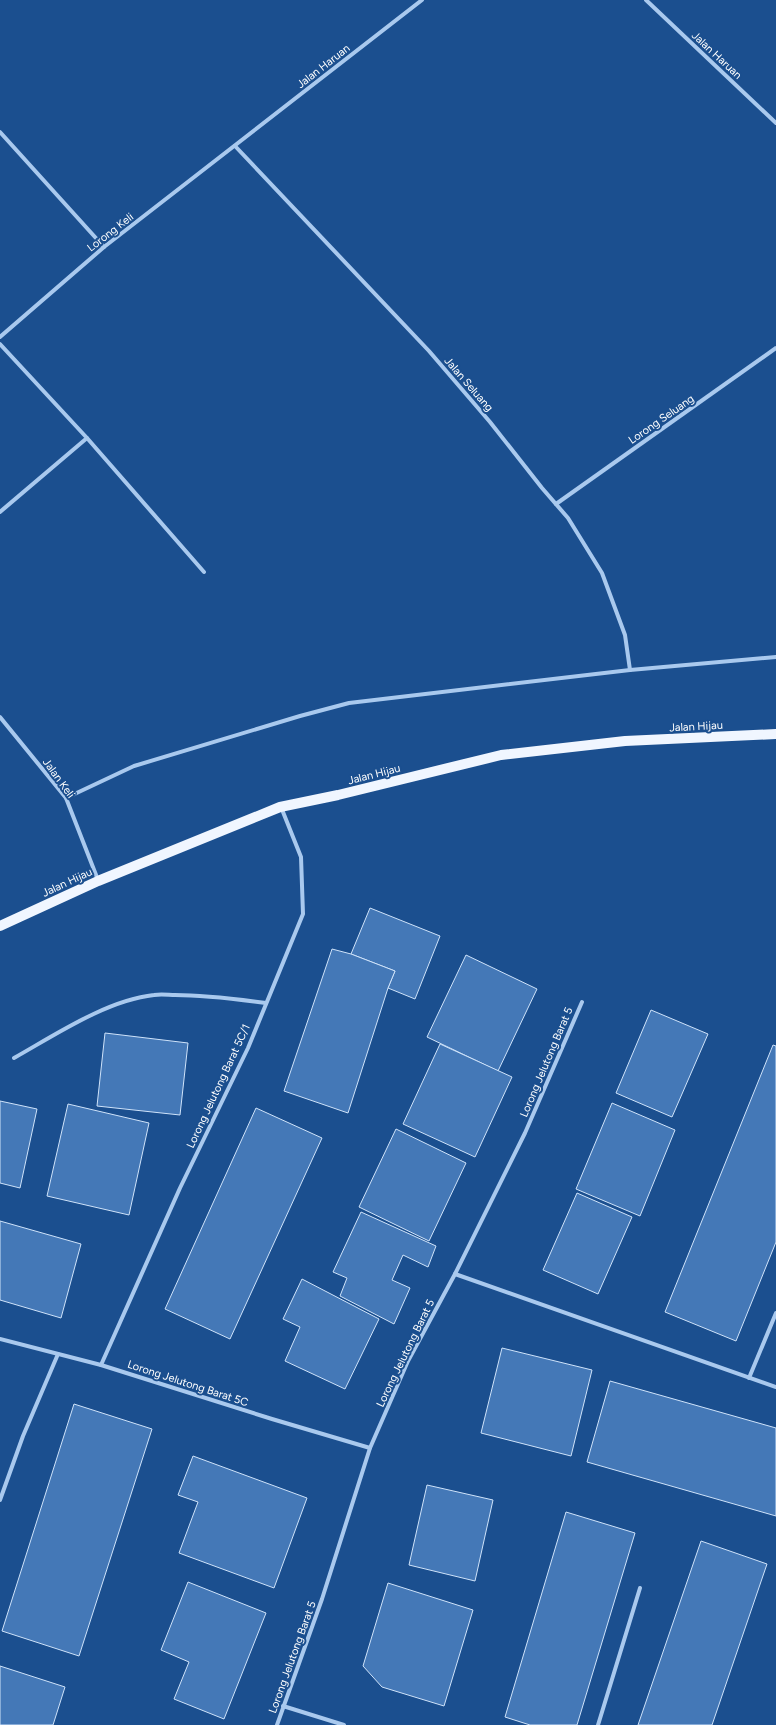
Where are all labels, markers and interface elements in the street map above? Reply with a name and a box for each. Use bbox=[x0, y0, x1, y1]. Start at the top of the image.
street label: Jalan Haruan bbox=[689, 29, 744, 82]
street label: Jalan Haruan bbox=[294, 42, 352, 91]
street label: Lorong Keli bbox=[85, 210, 136, 254]
street label: Jalan Seluang bbox=[442, 355, 496, 414]
street label: Lorong Seluang bbox=[626, 392, 697, 447]
street label: Jalan Hijau bbox=[669, 719, 723, 734]
street label: Jalan Keli bbox=[40, 756, 77, 801]
street label: Jalan Hijau bbox=[347, 762, 402, 787]
street label: Jalan Hijau bbox=[40, 865, 94, 900]
street label: Lorong Jelutong Barat 5 bbox=[517, 1005, 576, 1119]
street label: Lorong Jelutong Barat 5C/1 bbox=[184, 1022, 253, 1150]
street label: Lorong Jelutong Barat 5 bbox=[374, 1297, 437, 1409]
street label: Lorong Jelutong Barat 5C bbox=[126, 1358, 250, 1409]
street label: Lorong Jelutong Barat 5 bbox=[266, 1599, 319, 1715]

